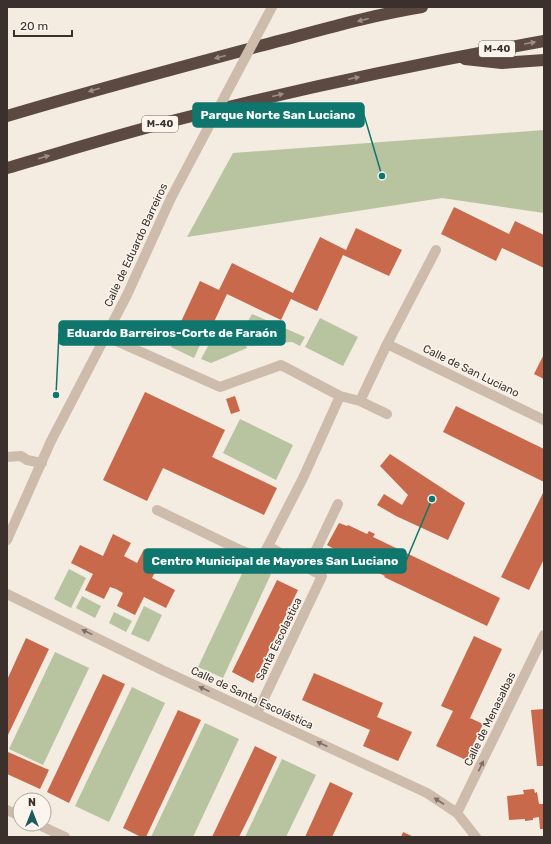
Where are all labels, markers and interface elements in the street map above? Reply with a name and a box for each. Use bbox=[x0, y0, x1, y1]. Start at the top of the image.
scale bar bbox=[14, 12, 72, 38]
one-way arrow bbox=[357, 17, 369, 23]
text: 20 m bbox=[20, 19, 48, 33]
one-way arrow bbox=[524, 40, 536, 46]
road number: M-40 bbox=[479, 41, 515, 57]
one-way arrow bbox=[213, 54, 226, 60]
one-way arrow bbox=[348, 75, 360, 81]
one-way arrow bbox=[88, 87, 100, 93]
one-way arrow bbox=[272, 92, 285, 98]
callout: Parque Norte San Luciano bbox=[193, 103, 364, 127]
text: Parque Norte San Luciano bbox=[201, 108, 355, 122]
road number: M-40 bbox=[142, 116, 178, 132]
one-way arrow bbox=[39, 154, 51, 160]
street label: Calle de Eduardo Barreiros bbox=[102, 181, 171, 309]
callout: Eduardo Barreiros-Corte de Faraón bbox=[59, 321, 285, 345]
text: Eduardo Barreiros-Corte de Faraón bbox=[67, 326, 277, 340]
street label: Calle de San Luciano bbox=[421, 342, 521, 400]
callout: Centro Municipal de Mayores San Luciano bbox=[144, 549, 406, 573]
text: Centro Municipal de Mayores San Luciano bbox=[152, 554, 398, 568]
street label: Santa Escolastica bbox=[253, 595, 305, 683]
one-way arrow bbox=[81, 629, 93, 635]
street label: Calle de Santa Escolástica bbox=[189, 664, 315, 732]
street label: Calle de Menasalbas bbox=[462, 669, 519, 768]
one-way arrow bbox=[198, 686, 210, 692]
one-way arrow bbox=[316, 741, 328, 747]
one-way arrow bbox=[478, 760, 484, 771]
north arrow bbox=[12, 792, 52, 832]
text: N bbox=[28, 796, 36, 809]
one-way arrow bbox=[433, 797, 444, 805]

